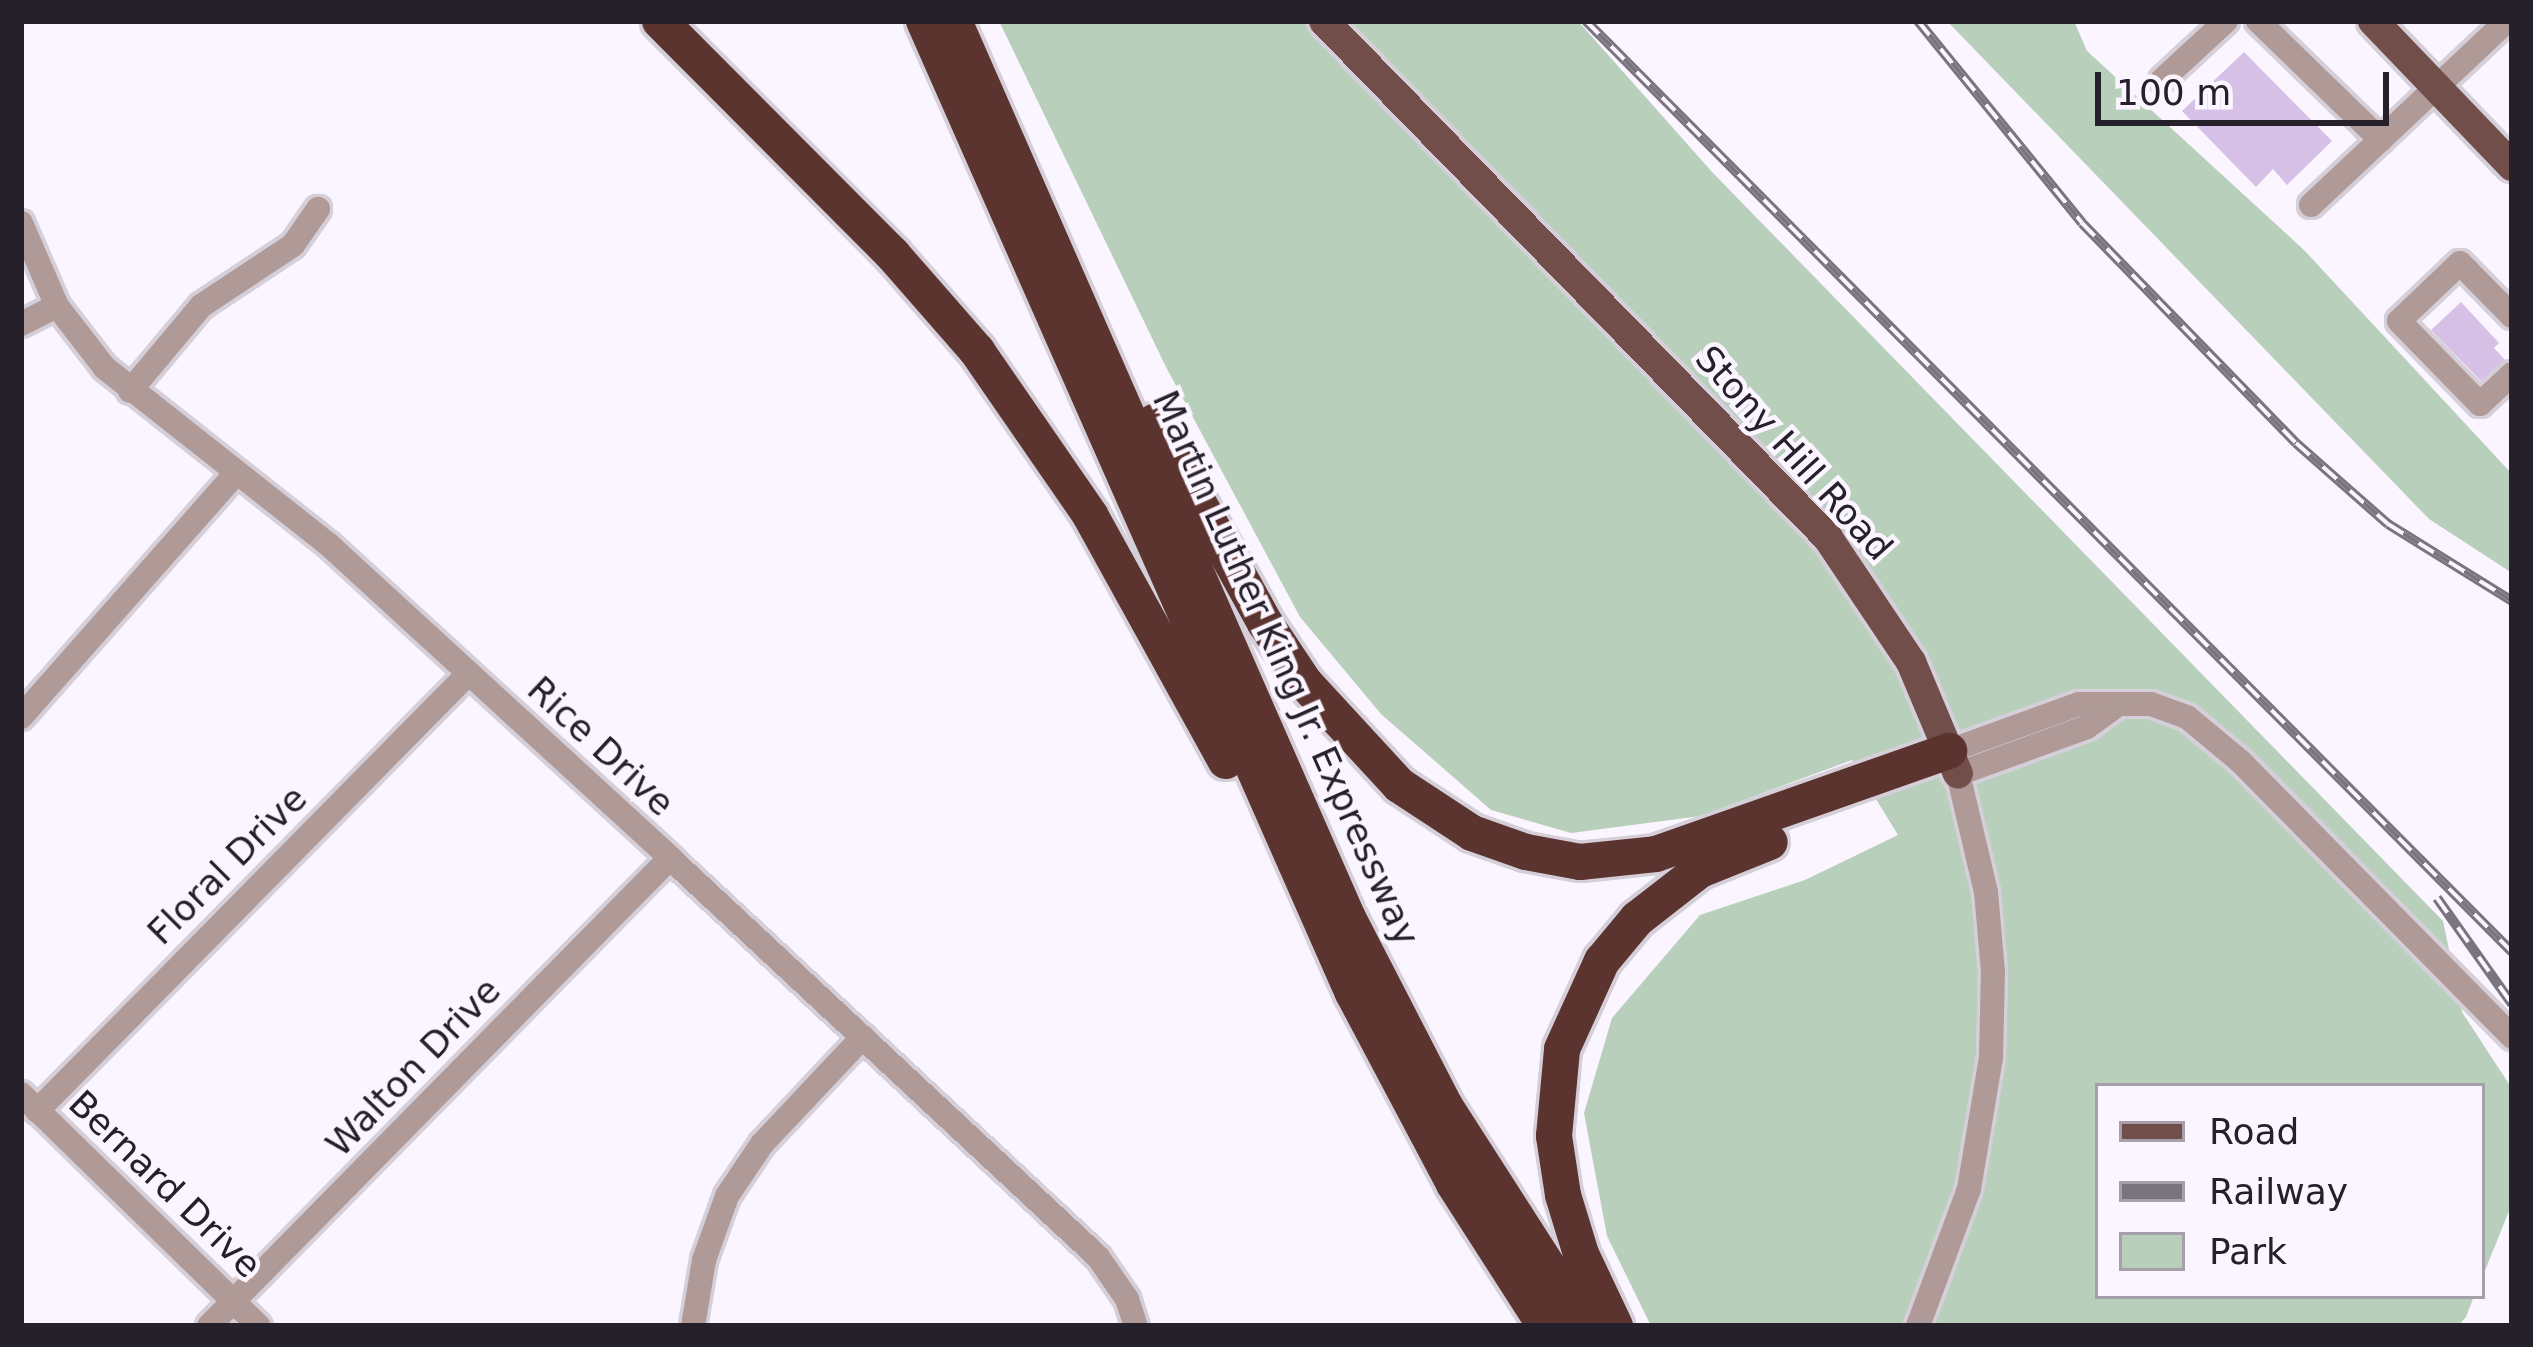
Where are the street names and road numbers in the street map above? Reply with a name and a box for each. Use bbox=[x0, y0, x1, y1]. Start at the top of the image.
street label: Stony Hill Road bbox=[1686, 337, 1902, 569]
street label: Martin Luther King Jr. Expressway bbox=[1144, 384, 1428, 952]
street label: Rice Drive bbox=[519, 667, 683, 825]
street label: Floral Drive bbox=[139, 777, 315, 953]
street label: Walton Drive bbox=[317, 969, 509, 1165]
street label: Bernard Drive bbox=[60, 1082, 270, 1286]

